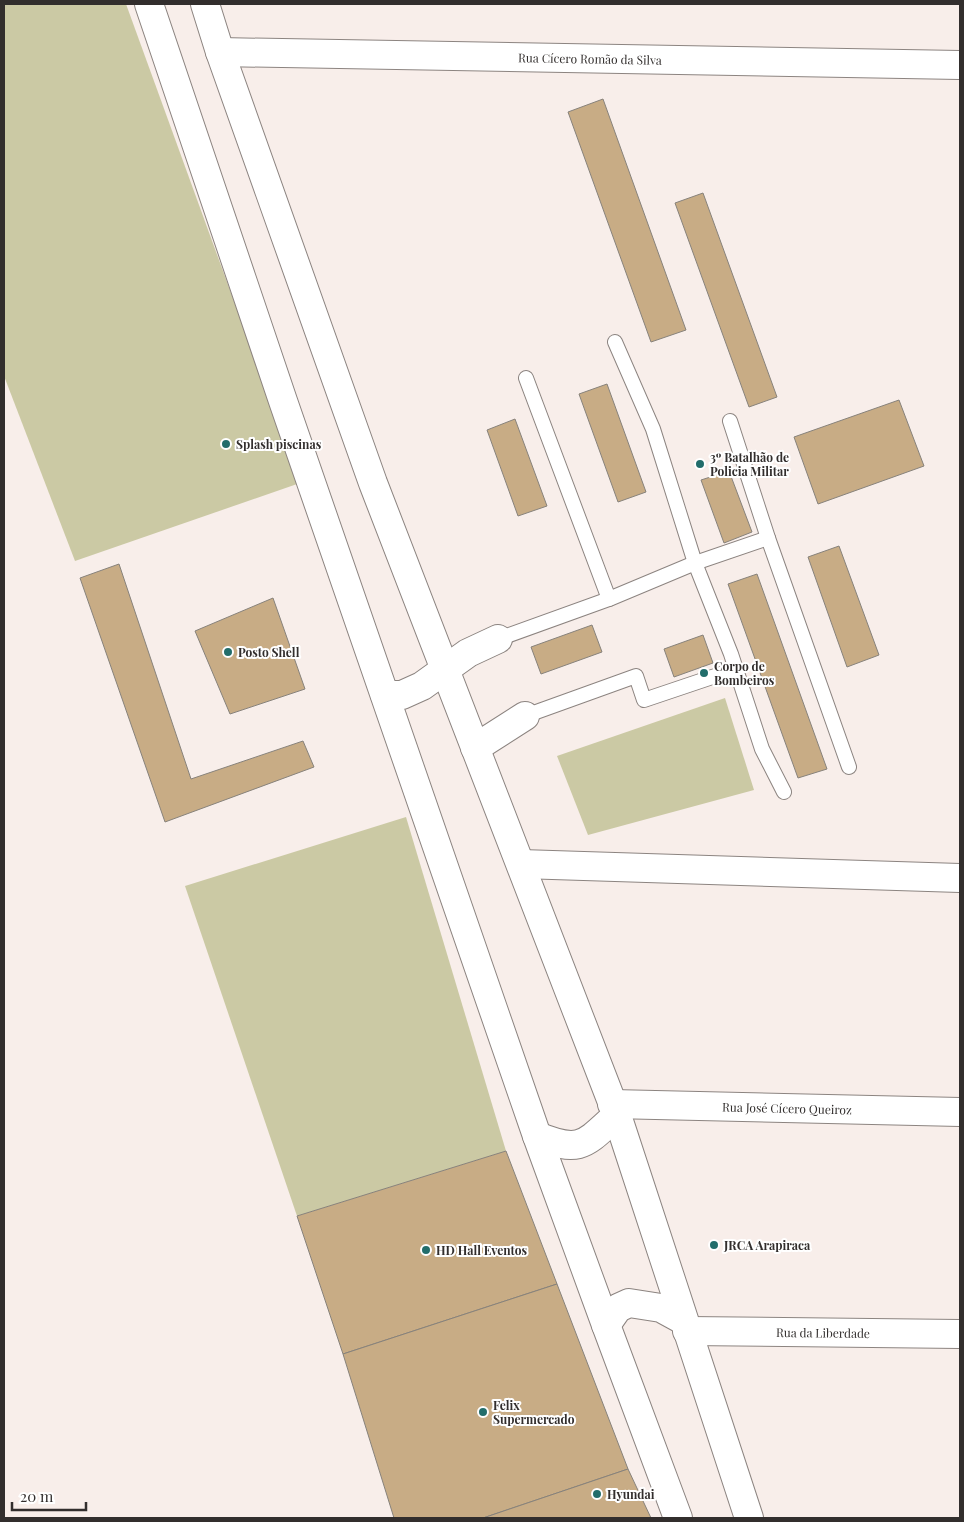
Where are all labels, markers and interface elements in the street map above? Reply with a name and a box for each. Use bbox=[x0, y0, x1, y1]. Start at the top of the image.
street label: Rua Cícero Romão da Silva bbox=[518, 49, 662, 68]
place label: Splash piscinas bbox=[236, 436, 322, 452]
marker: Splash piscinas bbox=[220, 438, 232, 450]
place label: 3º Batalhão de Policia Militar bbox=[710, 449, 789, 479]
marker: 3º Batalhão de Policia Militar bbox=[694, 458, 706, 470]
place label: Posto Shell bbox=[238, 644, 300, 660]
marker: Posto Shell bbox=[222, 646, 234, 658]
place label: Corpo de Bombeiros bbox=[714, 658, 775, 688]
marker: Corpo de Bombeiros bbox=[698, 667, 710, 679]
street label: Rua José Cícero Queiroz bbox=[722, 1099, 852, 1118]
place label: JRCA Arapiraca bbox=[723, 1237, 811, 1253]
marker: JRCA Arapiraca bbox=[708, 1239, 720, 1251]
place label: HD Hall Eventos bbox=[436, 1242, 528, 1258]
marker: HD Hall Eventos bbox=[420, 1244, 432, 1256]
street label: Rua da Liberdade bbox=[776, 1324, 870, 1341]
place label: Felix Supermercado bbox=[493, 1397, 575, 1427]
marker: Felix Supermercado bbox=[477, 1406, 489, 1418]
scale bar bbox=[12, 1480, 86, 1512]
text: 20 m bbox=[20, 1486, 54, 1506]
place label: Hyundai bbox=[607, 1486, 655, 1502]
marker: Hyundai bbox=[591, 1488, 603, 1500]

